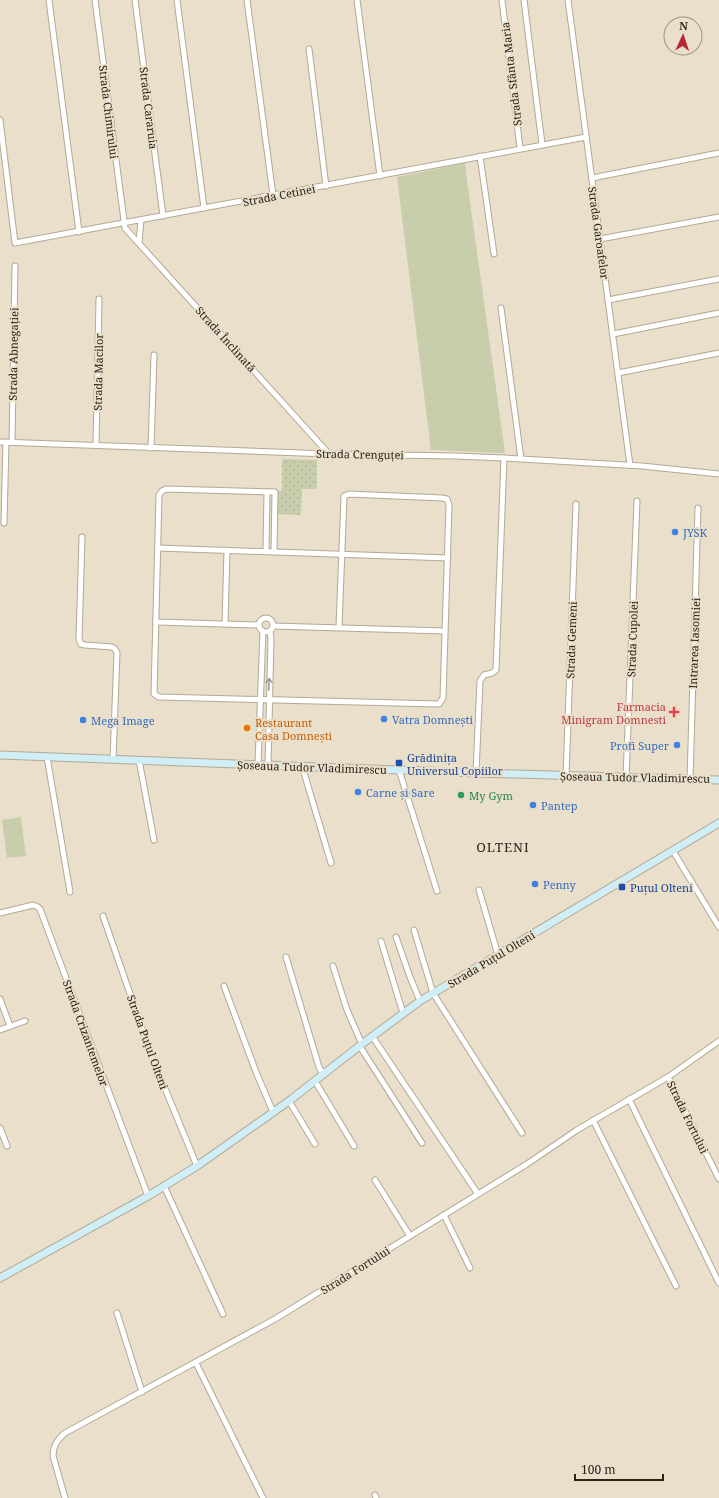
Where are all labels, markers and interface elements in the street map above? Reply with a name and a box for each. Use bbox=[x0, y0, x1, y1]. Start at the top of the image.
north arrow bbox=[663, 16, 703, 56]
text: N bbox=[679, 18, 689, 33]
street label: Strada Sfânta Maria bbox=[497, 21, 525, 127]
street label: Strada Chimirului bbox=[96, 64, 122, 160]
street label: Strada Cararuia bbox=[137, 66, 161, 150]
street label: Strada Cetinei bbox=[242, 181, 317, 209]
street label: Strada Garoafelor bbox=[585, 186, 613, 281]
street label: Strada Înclinată bbox=[192, 303, 260, 375]
street label: Strada Abnegației bbox=[5, 307, 21, 401]
street label: Strada Macilor bbox=[90, 332, 106, 411]
street label: Strada Crenguței bbox=[316, 446, 405, 462]
place label: JYSK bbox=[682, 525, 708, 540]
marker: JYSK bbox=[670, 527, 680, 537]
street label: Intrarea Iasomiei bbox=[685, 597, 703, 689]
street label: Strada Cupolei bbox=[623, 600, 641, 677]
street label: Strada Gemeni bbox=[562, 601, 580, 679]
one-way arrow bbox=[266, 678, 273, 691]
place label: Farmacia Minigram Domnesti bbox=[561, 699, 666, 727]
marker: Farmacia Minigram Domnesti bbox=[669, 707, 679, 717]
place label: Vatra Domnești bbox=[392, 712, 473, 727]
place label: Mega Image bbox=[91, 713, 155, 728]
marker: Vatra Domnești bbox=[379, 714, 389, 724]
marker: Mega Image bbox=[78, 715, 88, 725]
place label: Restaurant Casa Domnești bbox=[255, 715, 333, 743]
marker: Restaurant Casa Domnești bbox=[242, 723, 252, 733]
place label: Profi Super bbox=[610, 738, 670, 753]
marker: Profi Super bbox=[672, 740, 682, 750]
place label: Grădinița Universul Copiilor bbox=[407, 750, 504, 778]
street label: Șoseaua Tudor Vladimirescu bbox=[237, 757, 387, 777]
marker: Grădinița Universul Copiilor bbox=[394, 758, 404, 768]
street label: Șoseaua Tudor Vladimirescu bbox=[560, 768, 710, 786]
place label: Carne și Sare bbox=[366, 785, 435, 800]
marker: Carne și Sare bbox=[353, 787, 363, 797]
place label: My Gym bbox=[469, 788, 513, 803]
marker: My Gym bbox=[456, 790, 466, 800]
place label: Pantep bbox=[541, 798, 578, 813]
marker: Pantep bbox=[528, 800, 538, 810]
district label: OLTENI bbox=[476, 838, 530, 856]
place label: Penny bbox=[543, 877, 576, 892]
marker: Penny bbox=[530, 879, 540, 889]
place label: Puțul Olteni bbox=[630, 880, 693, 895]
marker: Puțul Olteni bbox=[617, 882, 627, 892]
street label: Strada Puțul Olteni bbox=[444, 927, 538, 991]
street label: Strada Crizantemelor bbox=[60, 978, 113, 1089]
street label: Strada Puțul Olteni bbox=[124, 993, 172, 1092]
street label: Strada Fortului bbox=[664, 1078, 712, 1156]
street label: Strada Fortului bbox=[317, 1242, 393, 1297]
scale bar bbox=[575, 1456, 663, 1482]
text: 100 m bbox=[581, 1461, 616, 1478]

